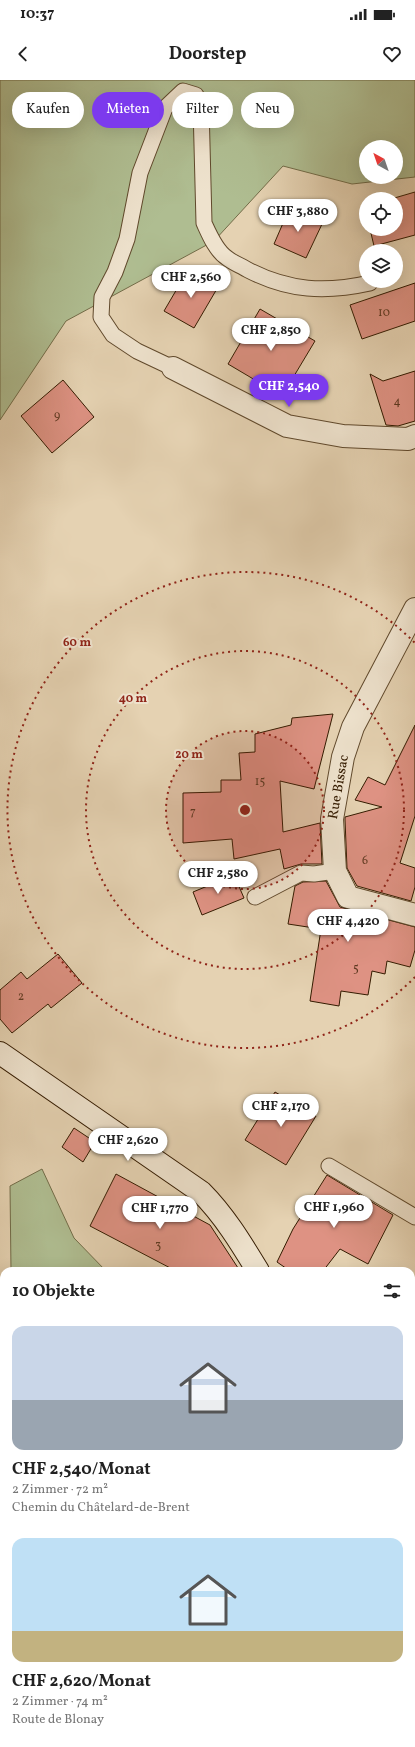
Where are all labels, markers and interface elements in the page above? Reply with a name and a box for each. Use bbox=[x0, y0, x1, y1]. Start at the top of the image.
text: 10:37 bbox=[20, 4, 54, 25]
text: Doorstep bbox=[169, 42, 246, 67]
icon: back bbox=[12, 43, 34, 65]
icon: heart bbox=[381, 43, 403, 65]
chip: Kaufen bbox=[12, 92, 84, 128]
chip: Mieten bbox=[92, 92, 164, 128]
chip: Filter bbox=[172, 92, 233, 128]
chip: Neu bbox=[241, 92, 294, 128]
north arrow bbox=[359, 140, 403, 184]
map controls bbox=[359, 140, 403, 288]
button: locate bbox=[359, 192, 403, 236]
pin: CHF 3,880 bbox=[252, 199, 344, 233]
text: CHF 3,880 bbox=[267, 203, 329, 221]
button: layers bbox=[359, 244, 403, 288]
pin: CHF 2,560 bbox=[145, 265, 237, 299]
text: CHF 2,560 bbox=[161, 269, 221, 287]
house number: 10 bbox=[378, 305, 390, 321]
pin: CHF 2,850 bbox=[225, 318, 317, 352]
text: CHF 2,850 bbox=[241, 322, 301, 340]
pin: CHF 2,540 bbox=[243, 374, 335, 408]
text: CHF 2,540 bbox=[258, 378, 320, 396]
house number: 4 bbox=[393, 394, 401, 410]
house number: 9 bbox=[54, 408, 60, 424]
text: 60 m bbox=[63, 635, 91, 651]
text: 40 m bbox=[119, 691, 148, 707]
text: 20 m bbox=[175, 747, 203, 763]
street label: Rue Bissac bbox=[324, 753, 354, 821]
house number: 15 bbox=[255, 774, 265, 790]
centre of rings bbox=[238, 803, 252, 817]
house number: 7 bbox=[190, 804, 196, 820]
house number: 6 bbox=[362, 853, 368, 869]
pin: CHF 2,580 bbox=[172, 861, 264, 895]
text: CHF 2,580 bbox=[188, 865, 248, 883]
pin: CHF 4,420 bbox=[302, 909, 394, 943]
text: CHF 4,420 bbox=[317, 913, 379, 931]
house number: 5 bbox=[353, 961, 359, 977]
house number: 2 bbox=[18, 989, 24, 1005]
pin: CHF 2,170 bbox=[235, 1094, 327, 1128]
text: CHF 2,170 bbox=[252, 1098, 310, 1116]
pin: CHF 2,620 bbox=[82, 1128, 174, 1162]
text: CHF 2,620 bbox=[97, 1132, 159, 1150]
pin: CHF 1,960 bbox=[288, 1195, 380, 1229]
pin: CHF 1,770 bbox=[114, 1196, 206, 1230]
text: CHF 1,960 bbox=[304, 1199, 364, 1217]
text: CHF 1,770 bbox=[131, 1200, 189, 1218]
house number: 3 bbox=[155, 1238, 161, 1254]
text: 10 Objekte bbox=[12, 1280, 95, 1303]
icon: filters bbox=[381, 1280, 403, 1302]
icon: home bbox=[172, 1352, 244, 1424]
text: CHF 2,540/Monat bbox=[12, 1458, 151, 1481]
text: 2 Zimmer · 72 m² bbox=[12, 1481, 108, 1499]
text: Chemin du Châtelard-de-Brent bbox=[12, 1499, 190, 1517]
icon: home bbox=[172, 1564, 244, 1636]
text: CHF 2,620/Monat bbox=[12, 1670, 151, 1693]
text: 2 Zimmer · 74 m² bbox=[12, 1693, 108, 1711]
text: Route de Blonay bbox=[12, 1711, 104, 1729]

